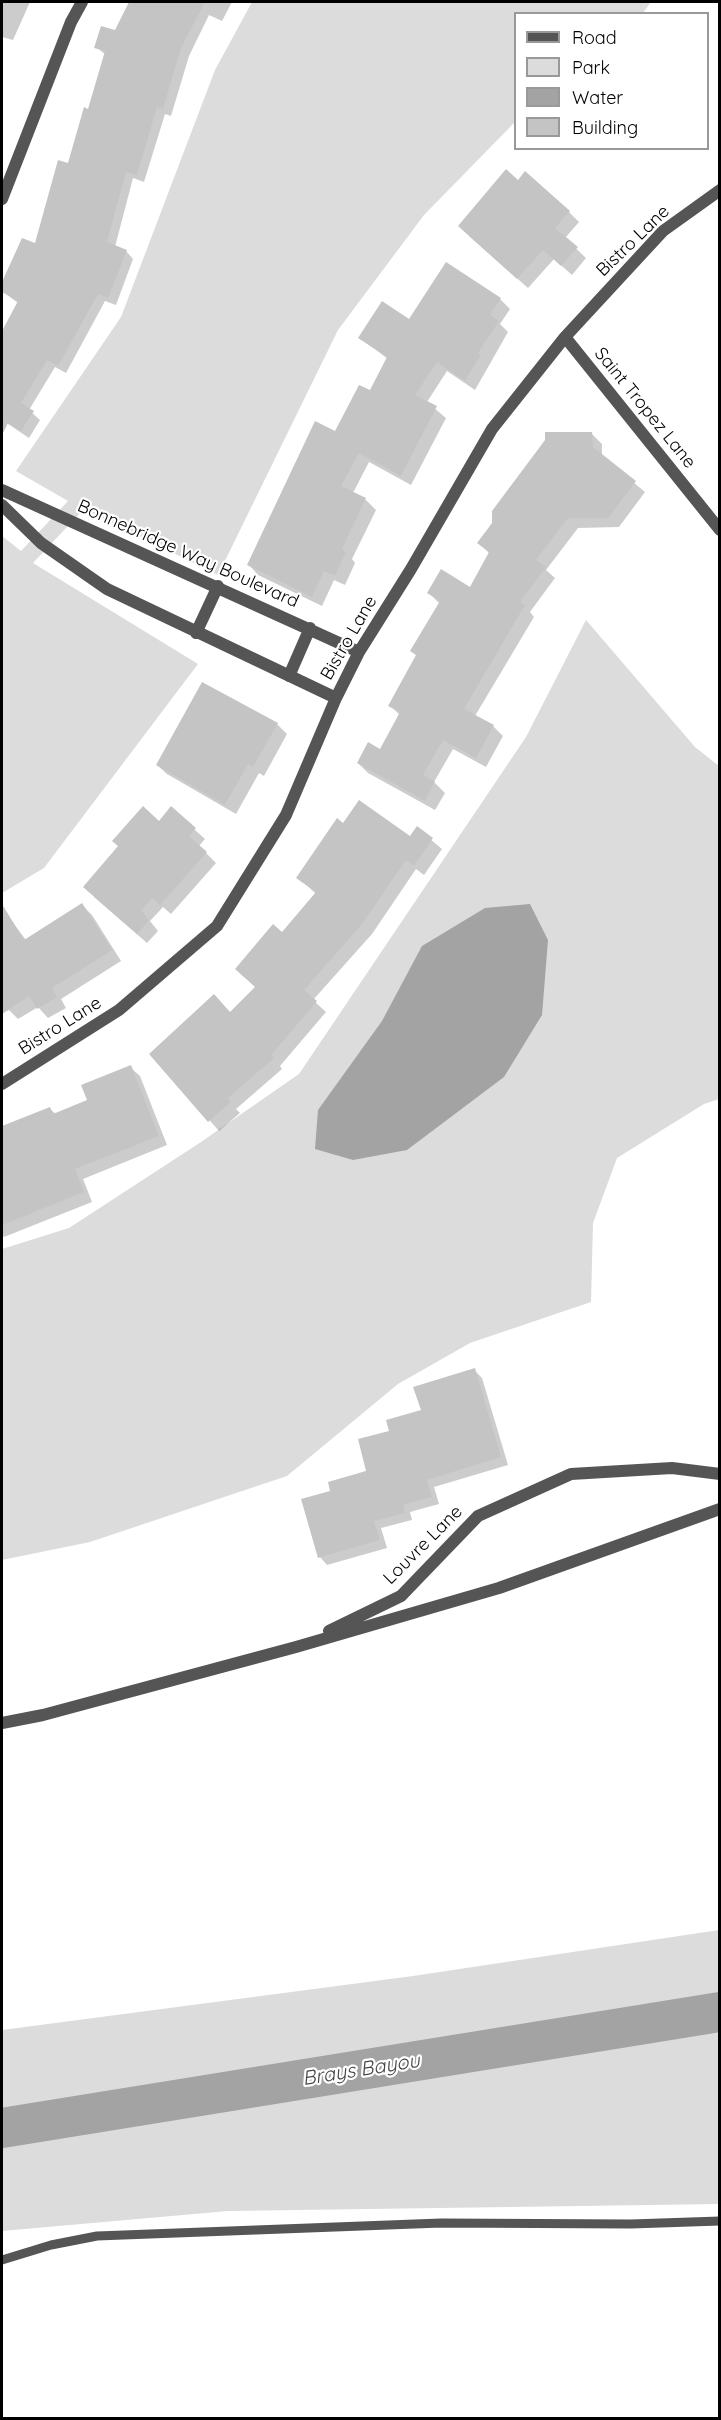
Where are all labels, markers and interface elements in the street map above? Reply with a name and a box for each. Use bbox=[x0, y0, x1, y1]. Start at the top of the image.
legend bbox=[514, 12, 709, 150]
text: Road bbox=[572, 26, 617, 49]
text: Park bbox=[572, 56, 610, 79]
text: Water bbox=[572, 86, 623, 109]
text: Building bbox=[572, 116, 638, 139]
street label: Bistro Lane bbox=[592, 201, 674, 281]
street label: Saint Tropez Lane bbox=[590, 343, 700, 473]
street label: Bonnebridge Way Boulevard bbox=[74, 495, 302, 613]
street label: Bistro Lane bbox=[316, 592, 382, 684]
street label: Bistro Lane bbox=[15, 992, 105, 1060]
street label: Louvre Lane bbox=[379, 1501, 467, 1589]
water label: Brays Bayou bbox=[301, 2049, 421, 2091]

